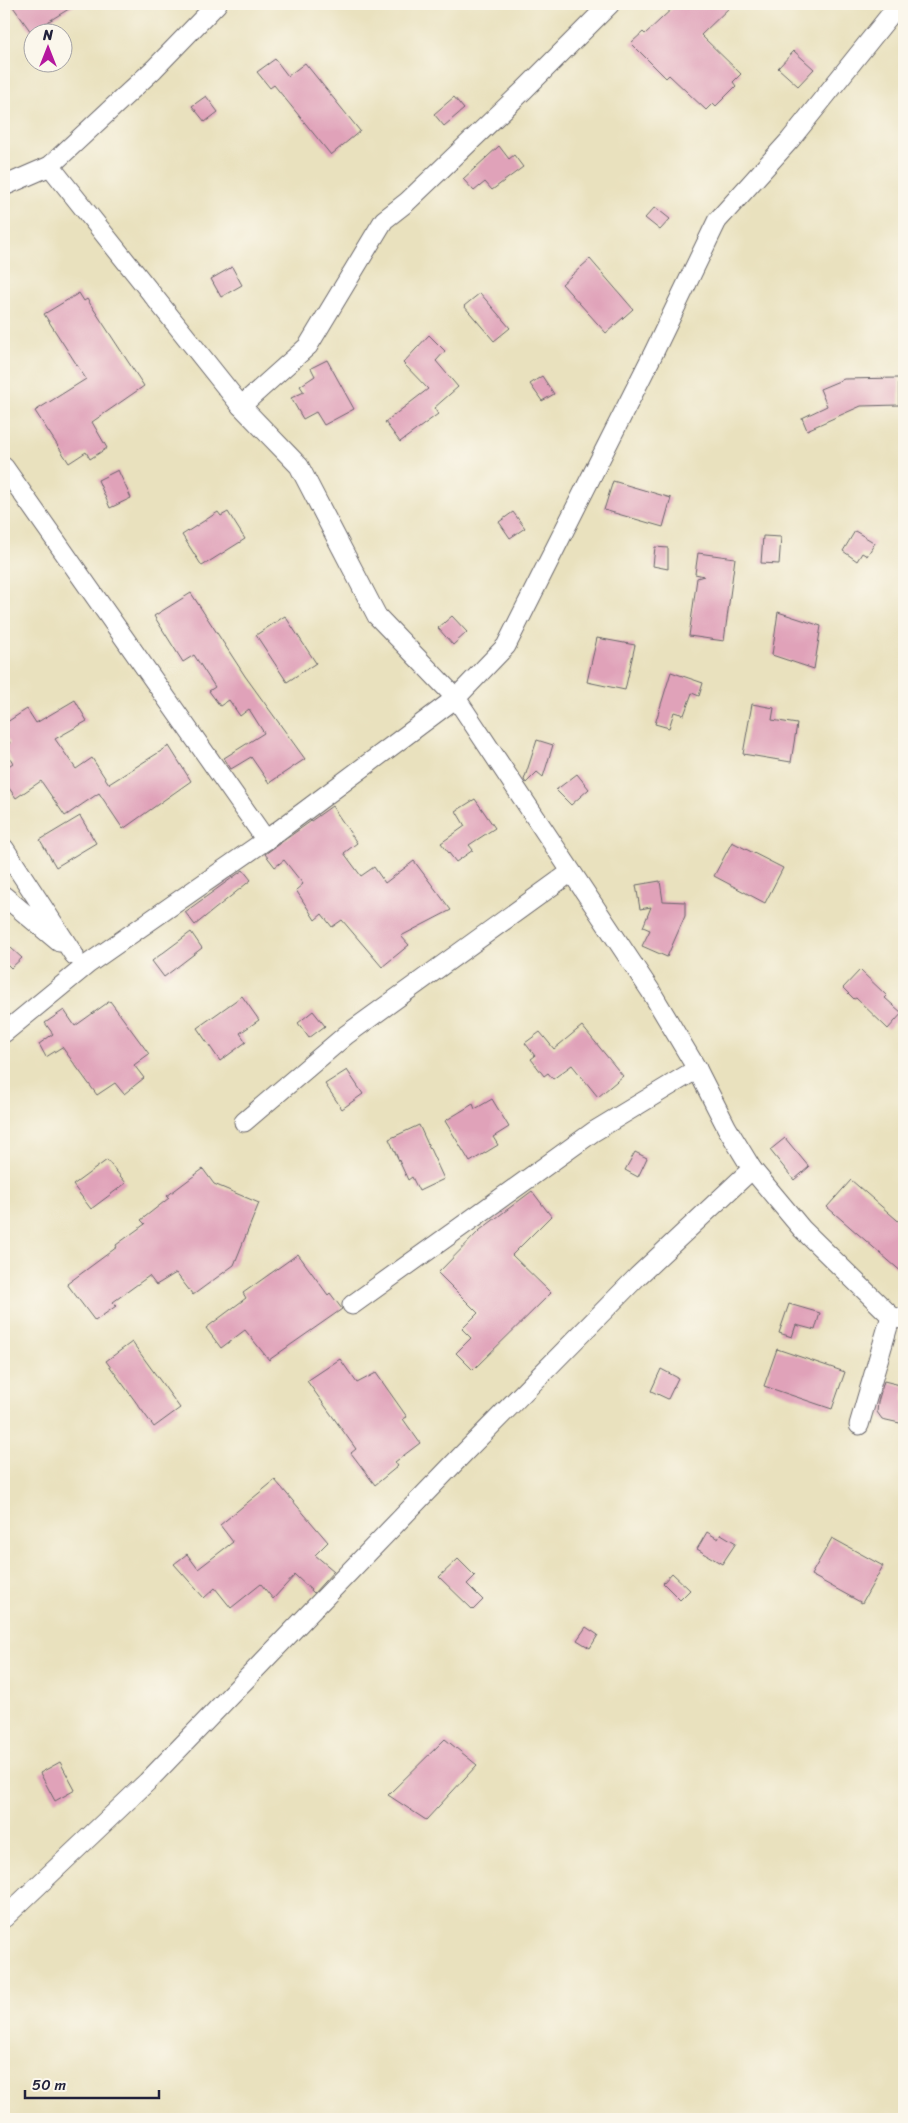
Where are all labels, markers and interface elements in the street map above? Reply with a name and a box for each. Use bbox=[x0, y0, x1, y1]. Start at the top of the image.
north arrow bbox=[22, 22, 72, 72]
text: N bbox=[42, 23, 53, 48]
scale bar bbox=[25, 2068, 159, 2100]
text: 50 m bbox=[32, 2072, 67, 2098]

